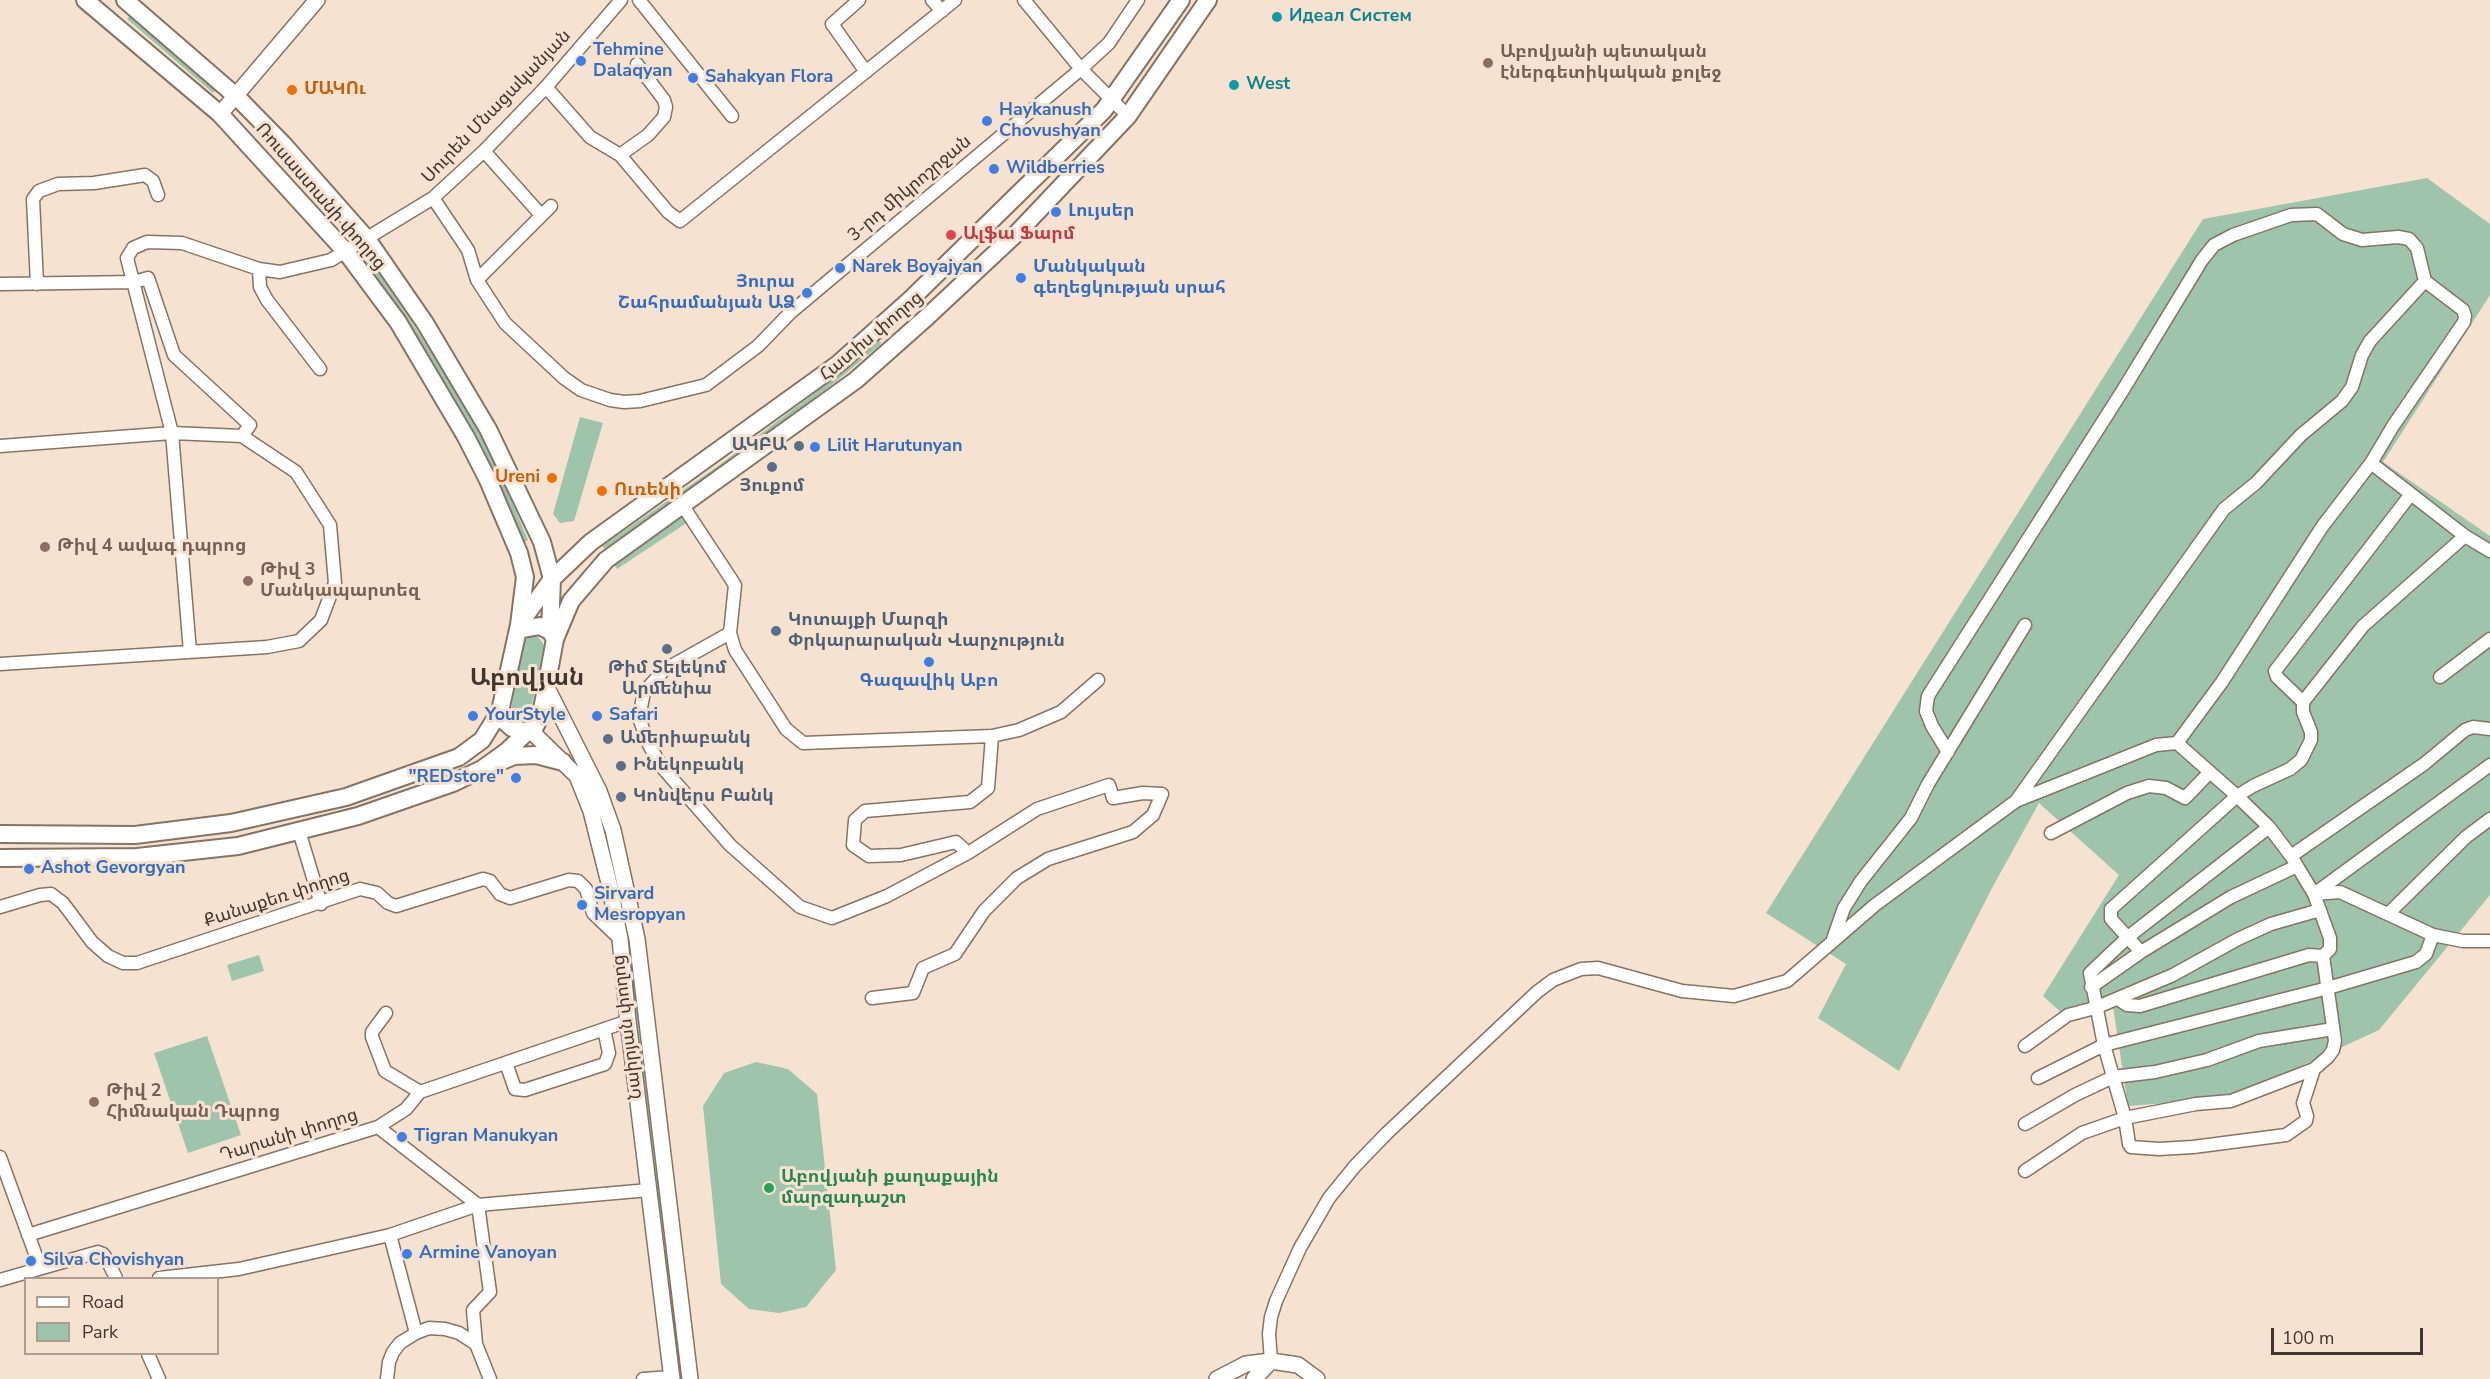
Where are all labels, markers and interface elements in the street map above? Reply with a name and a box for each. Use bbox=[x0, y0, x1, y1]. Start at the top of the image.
place label: Идеал Систем bbox=[1289, 6, 1412, 28]
marker: Идеал Систем bbox=[1270, 10, 1284, 24]
street label: Սուրեն Մնացականյան bbox=[418, 26, 576, 188]
place label: Tehmine Dalaqyan bbox=[593, 40, 673, 82]
place label: Աբովյանի պետական էներգետիկական քոլեջ bbox=[1500, 42, 1721, 84]
marker: Tehmine Dalaqyan bbox=[574, 54, 588, 68]
marker: Աբովյանի պետական էներգետիկական քոլեջ bbox=[1481, 56, 1495, 70]
place label: Sahakyan Flora bbox=[705, 67, 833, 89]
marker: Sahakyan Flora bbox=[686, 71, 700, 85]
place label: West bbox=[1246, 74, 1290, 96]
marker: West bbox=[1227, 78, 1241, 92]
place label: ՄԱԿՈւ bbox=[304, 79, 366, 101]
marker: ՄԱԿՈւ bbox=[285, 83, 299, 97]
place label: Haykanush Chovushyan bbox=[999, 100, 1101, 142]
marker: Haykanush Chovushyan bbox=[980, 114, 994, 128]
street label: Ռուսաստանի փողոց bbox=[250, 119, 390, 275]
street label: 3-րդ միկրոշրջան bbox=[844, 131, 976, 247]
place label: Wildberries bbox=[1006, 158, 1105, 180]
marker: Wildberries bbox=[987, 162, 1001, 176]
place label: Լույսեր bbox=[1068, 201, 1134, 223]
marker: Լույսեր bbox=[1049, 205, 1063, 219]
place label: Ալֆա Ֆարմ bbox=[963, 224, 1075, 246]
marker: Ալֆա Ֆարմ bbox=[944, 228, 958, 242]
place label: Narek Boyajyan bbox=[852, 257, 983, 279]
place label: Մանկական գեղեցկության սրահ bbox=[1033, 257, 1226, 300]
marker: Narek Boyajyan bbox=[833, 261, 847, 275]
marker: Մանկական գեղեցկության սրահ bbox=[1014, 271, 1028, 285]
place label: Յուրա Շահրամանյան ԱՁ bbox=[618, 272, 795, 314]
marker: Յուրա Շահրամանյան ԱՁ bbox=[800, 286, 814, 300]
street label: Հատիս փողոց bbox=[816, 288, 928, 386]
place label: ԱԿԲԱ bbox=[731, 435, 787, 457]
place label: Lilit Harutunyan bbox=[827, 436, 962, 458]
marker: ԱԿԲԱ bbox=[792, 439, 806, 453]
marker: Lilit Harutunyan bbox=[808, 440, 822, 454]
marker: Յուքոմ bbox=[765, 460, 779, 474]
place label: Ureni bbox=[495, 467, 540, 489]
marker: Ureni bbox=[545, 471, 559, 485]
place label: Յուքոմ bbox=[740, 476, 804, 498]
place label: Ուռենի bbox=[614, 480, 681, 502]
marker: Ուռենի bbox=[595, 484, 609, 498]
place label: Թիվ 4 ավագ դպրոց bbox=[57, 536, 246, 558]
marker: Թիվ 4 ավագ դպրոց bbox=[38, 540, 52, 554]
place label: Թիվ 3 Մանկապարտեզ bbox=[260, 560, 419, 602]
marker: Թիվ 3 Մանկապարտեզ bbox=[241, 574, 255, 588]
place label: Կոտայքի Մարզի Փրկարարական Վարչություն bbox=[788, 610, 1065, 652]
marker: Կոտայքի Մարզի Փրկարարական Վարչություն bbox=[769, 624, 783, 638]
marker: Թիմ Տելեկոմ Արմենիա bbox=[660, 642, 674, 656]
marker: Գազավիկ Աբո bbox=[922, 655, 936, 669]
place label: Թիմ Տելեկոմ Արմենիա bbox=[608, 658, 726, 700]
district label: Աբովյան bbox=[470, 665, 584, 693]
place label: Գազավիկ Աբո bbox=[860, 671, 998, 693]
place label: YourStyle bbox=[485, 705, 566, 727]
place label: Safari bbox=[609, 705, 658, 727]
marker: YourStyle bbox=[466, 709, 480, 723]
marker: Safari bbox=[590, 709, 604, 723]
place label: Ամերիաբանկ bbox=[620, 728, 751, 750]
marker: Ամերիաբանկ bbox=[601, 732, 615, 746]
place label: Ինեկոբանկ bbox=[633, 755, 744, 777]
marker: Ինեկոբանկ bbox=[614, 759, 628, 773]
place label: "REDstore" bbox=[409, 767, 504, 789]
marker: "REDstore" bbox=[509, 771, 523, 785]
place label: Կոնվերս Բանկ bbox=[633, 786, 774, 808]
marker: Կոնվերս Բանկ bbox=[614, 790, 628, 804]
place label: Ashot Gevorgyan bbox=[41, 858, 186, 880]
marker: Ashot Gevorgyan bbox=[22, 862, 36, 876]
street label: Քանաքեռ փողոց bbox=[202, 865, 352, 933]
place label: Sirvard Mesropyan bbox=[594, 884, 686, 926]
marker: Sirvard Mesropyan bbox=[575, 898, 589, 912]
street label: Նաիրյան փողոց bbox=[608, 953, 648, 1101]
place label: Թիվ 2 Հիմնական Դպրոց bbox=[106, 1081, 280, 1124]
marker: Թիվ 2 Հիմնական Դպրոց bbox=[87, 1095, 101, 1109]
street label: Դարանի փողոց bbox=[217, 1105, 361, 1167]
place label: Tigran Manukyan bbox=[414, 1126, 558, 1148]
marker: Tigran Manukyan bbox=[395, 1130, 409, 1144]
place label: Աբովյանի քաղաքային մարզադաշտ bbox=[781, 1167, 999, 1210]
marker: Աբովյանի քաղաքային մարզադաշտ bbox=[762, 1181, 776, 1195]
place label: Armine Vanoyan bbox=[419, 1243, 557, 1265]
marker: Armine Vanoyan bbox=[400, 1247, 414, 1261]
place label: Silva Chovishyan bbox=[43, 1250, 184, 1272]
marker: Silva Chovishyan bbox=[24, 1254, 38, 1268]
legend bbox=[24, 1277, 219, 1355]
text: Road bbox=[82, 1290, 124, 1314]
scale bar bbox=[2274, 1316, 2426, 1354]
text: Park bbox=[82, 1320, 118, 1344]
text: 100 m bbox=[2282, 1326, 2334, 1350]

